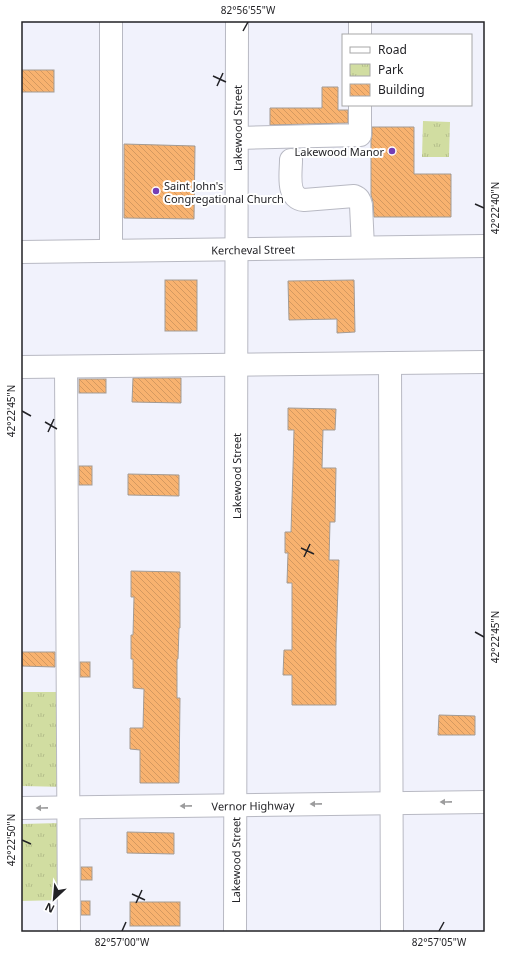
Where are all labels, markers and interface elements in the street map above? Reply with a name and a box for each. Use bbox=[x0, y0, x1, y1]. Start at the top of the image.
text: 82°56'55"W bbox=[221, 3, 276, 17]
legend bbox=[342, 34, 472, 106]
text: Road bbox=[378, 41, 407, 58]
text: Park bbox=[378, 61, 404, 78]
text: Building bbox=[378, 81, 425, 98]
street label: Lakewood Street bbox=[229, 85, 244, 171]
place label: Lakewood Manor bbox=[294, 144, 384, 159]
marker: Lakewood Manor bbox=[387, 146, 397, 156]
place label: Saint John's Congregational Church bbox=[164, 178, 284, 206]
text: 42°22'40"N bbox=[488, 182, 502, 234]
marker: Saint John's Congregational Church bbox=[151, 186, 161, 196]
street label: Kercheval Street bbox=[211, 241, 295, 257]
text: 42°22'45"N bbox=[4, 385, 18, 437]
street label: Lakewood Street bbox=[228, 433, 244, 519]
text: 42°22'45"N bbox=[488, 611, 502, 663]
street label: Vernor Highway bbox=[211, 797, 295, 813]
one-way arrow bbox=[439, 799, 452, 805]
one-way arrow bbox=[309, 801, 322, 807]
one-way arrow bbox=[179, 803, 192, 809]
one-way arrow bbox=[35, 805, 48, 811]
text: 42°22'50"N bbox=[4, 814, 18, 866]
street label: Lakewood Street bbox=[228, 817, 243, 903]
north arrow bbox=[34, 879, 74, 919]
text: N bbox=[42, 900, 57, 917]
text: 82°57'00"W bbox=[95, 935, 150, 949]
text: 82°57'05"W bbox=[412, 935, 467, 949]

